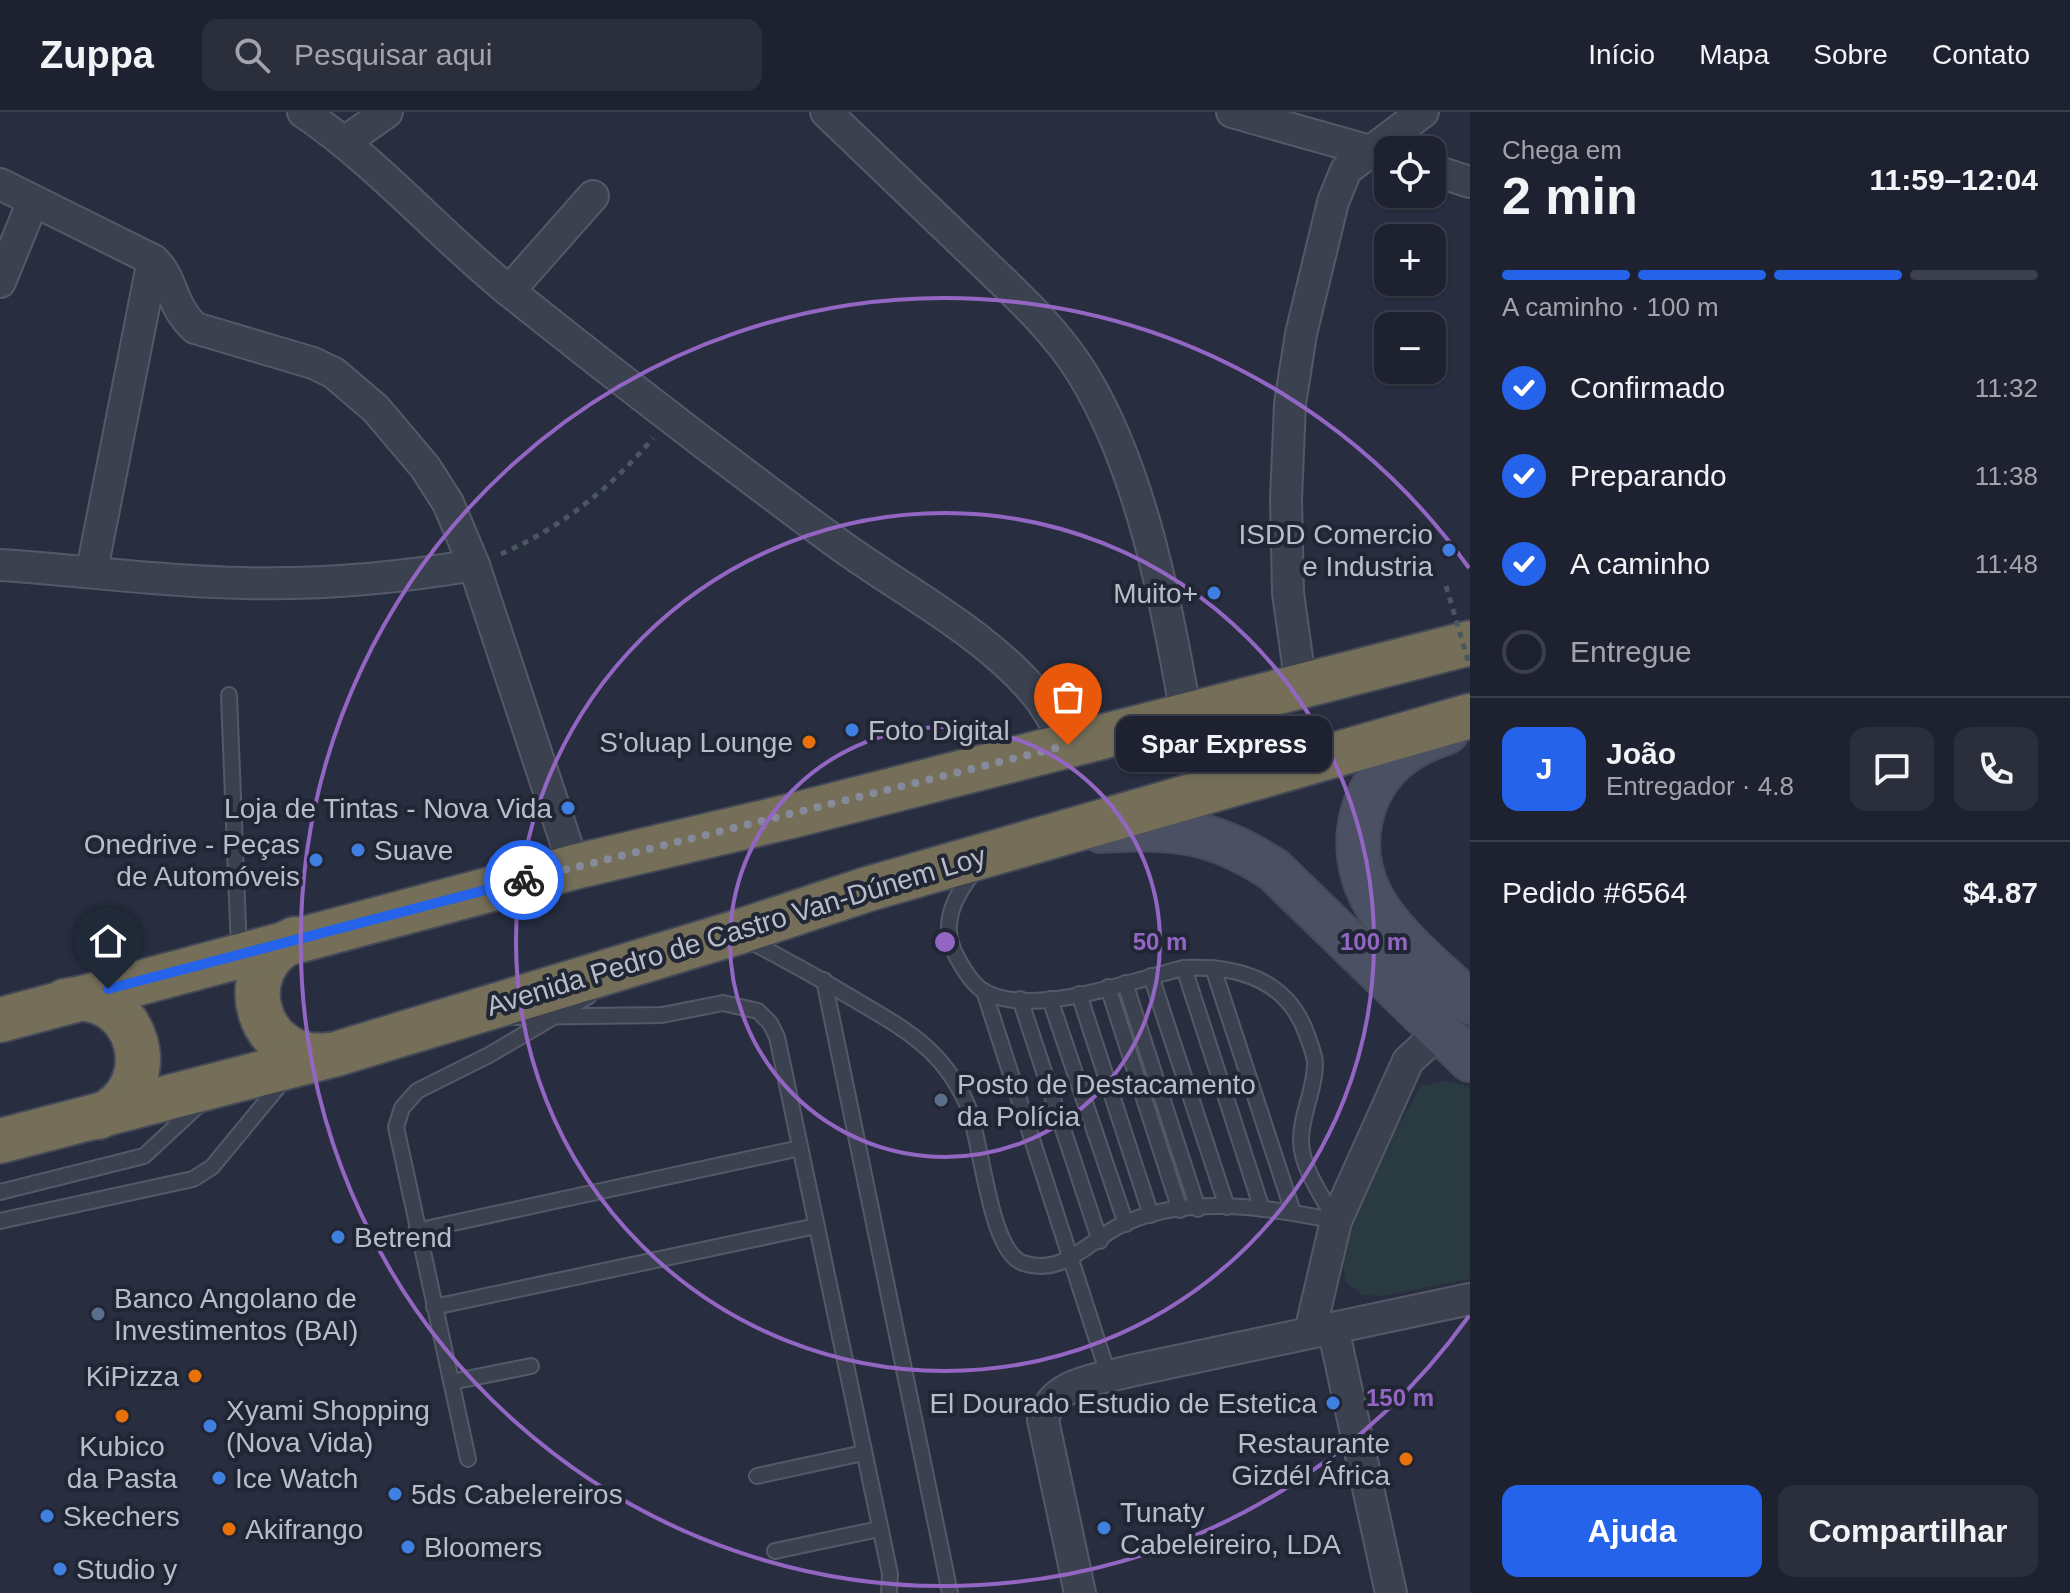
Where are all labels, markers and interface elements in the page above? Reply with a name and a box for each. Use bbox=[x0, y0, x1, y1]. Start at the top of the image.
search box bbox=[202, 19, 762, 91]
icon: search bbox=[230, 33, 274, 77]
text: Zuppa bbox=[40, 34, 154, 76]
text: Pesquisar aqui bbox=[294, 38, 492, 71]
text: Início bbox=[1588, 39, 1655, 70]
text: Mapa bbox=[1699, 39, 1769, 70]
text: Sobre bbox=[1813, 39, 1888, 70]
text: Contato bbox=[1932, 39, 2030, 70]
text: Chega em bbox=[1502, 135, 1622, 165]
map controls bbox=[1374, 136, 1446, 384]
button: locate bbox=[1374, 136, 1446, 208]
text: 11:59–12:04 bbox=[1870, 163, 2038, 196]
text: 2 min bbox=[1502, 167, 1638, 225]
button: + bbox=[1374, 224, 1446, 296]
text: A caminho · 100 m bbox=[1502, 292, 1719, 322]
button: − bbox=[1374, 312, 1446, 384]
icon: check bbox=[1502, 366, 1546, 410]
text: Confirmado bbox=[1570, 371, 1725, 404]
text: 11:32 bbox=[1975, 373, 2038, 403]
icon: check bbox=[1502, 454, 1546, 498]
text: Preparando bbox=[1570, 459, 1727, 492]
text: 11:38 bbox=[1975, 461, 2038, 491]
place label: ISDD Comercio e Industria bbox=[1239, 519, 1433, 582]
marker: ISDD Comercio e Industria bbox=[1440, 541, 1458, 559]
icon: check bbox=[1502, 542, 1546, 586]
text: A caminho bbox=[1570, 547, 1710, 580]
text: 11:48 bbox=[1975, 549, 2038, 579]
place label: Muito+ bbox=[1113, 578, 1198, 609]
marker: Muito+ bbox=[1205, 584, 1223, 602]
text: Entregue bbox=[1570, 635, 1692, 668]
pin bbox=[1034, 663, 1102, 745]
icon: bag bbox=[1046, 675, 1090, 719]
place label: Foto Digital bbox=[868, 715, 1010, 746]
callout: Spar Express bbox=[1116, 717, 1332, 773]
marker: Foto Digital bbox=[843, 721, 861, 739]
place label: S'oluap Lounge bbox=[599, 727, 793, 758]
button: chat bbox=[1850, 727, 1934, 811]
button: phone bbox=[1954, 727, 2038, 811]
text: Spar Express bbox=[1141, 729, 1307, 759]
marker: S'oluap Lounge bbox=[800, 733, 818, 751]
text: João bbox=[1606, 737, 1676, 770]
text: J bbox=[1536, 752, 1552, 785]
text: Entregador · 4.8 bbox=[1606, 771, 1794, 801]
place label: Loja de Tintas - Nova Vida bbox=[224, 793, 552, 824]
marker: Loja de Tintas - Nova Vida bbox=[559, 799, 577, 817]
place label: Onedrive - Peças de Automóveis bbox=[84, 829, 300, 892]
place label: Suave bbox=[374, 835, 453, 866]
street label: Avenida Pedro de Castro Van-Dúnem Loy bbox=[483, 840, 989, 1022]
courier bbox=[484, 840, 564, 920]
marker: Suave bbox=[349, 841, 367, 859]
marker: Onedrive - Peças de Automóveis bbox=[307, 851, 325, 869]
icon: bike bbox=[502, 858, 546, 902]
text: Pedido #6564 bbox=[1502, 876, 1687, 909]
text: $4.87 bbox=[1963, 876, 2038, 909]
pin bbox=[74, 907, 142, 989]
icon: home bbox=[86, 919, 130, 963]
centre of rings bbox=[931, 928, 959, 956]
text: 50 m bbox=[1133, 928, 1187, 955]
text: 100 m bbox=[1340, 928, 1408, 955]
place label: Posto de Destacamento da Polícia bbox=[957, 1069, 1256, 1132]
marker: Posto de Destacamento da Polícia bbox=[932, 1091, 950, 1109]
place label: Betrend bbox=[354, 1222, 452, 1253]
marker: Betrend bbox=[329, 1228, 347, 1246]
place label: Banco Angolano de Investimentos (BAI) bbox=[114, 1283, 358, 1346]
marker: Banco Angolano de Investimentos (BAI) bbox=[89, 1305, 107, 1323]
place label: KiPizza bbox=[86, 1361, 179, 1392]
marker: KiPizza bbox=[186, 1367, 204, 1385]
text: 150 m bbox=[1366, 1384, 1434, 1411]
place label: El Dourado Estudio de Estetica bbox=[929, 1388, 1317, 1419]
marker: El Dourado Estudio de Estetica bbox=[1324, 1394, 1342, 1412]
place label: Xyami Shopping (Nova Vida) bbox=[226, 1395, 430, 1458]
marker: Kubico da Pasta bbox=[113, 1407, 131, 1425]
marker: Xyami Shopping (Nova Vida) bbox=[201, 1417, 219, 1435]
place label: Restaurante Gizdél África bbox=[1231, 1428, 1390, 1491]
place label: Kubico da Pasta bbox=[67, 1431, 178, 1494]
marker: Restaurante Gizdél África bbox=[1397, 1450, 1415, 1468]
place label: Ice Watch bbox=[235, 1463, 358, 1494]
marker: Ice Watch bbox=[210, 1469, 228, 1487]
place label: 5ds Cabelereiros bbox=[411, 1479, 623, 1510]
marker: 5ds Cabelereiros bbox=[386, 1485, 404, 1503]
button: Ajuda bbox=[1502, 1485, 1762, 1577]
button: Compartilhar bbox=[1778, 1485, 2038, 1577]
place label: Tunaty Cabeleireiro, LDA bbox=[1120, 1497, 1341, 1560]
place label: Skechers bbox=[63, 1501, 180, 1532]
marker: Skechers bbox=[38, 1507, 56, 1525]
place label: Akifrango bbox=[245, 1514, 363, 1545]
marker: Tunaty Cabeleireiro, LDA bbox=[1095, 1519, 1113, 1537]
marker: Akifrango bbox=[220, 1520, 238, 1538]
place label: Bloomers bbox=[424, 1532, 542, 1563]
marker: Bloomers bbox=[399, 1538, 417, 1556]
place label: Studio y bbox=[76, 1554, 177, 1585]
marker: Studio y bbox=[51, 1560, 69, 1578]

